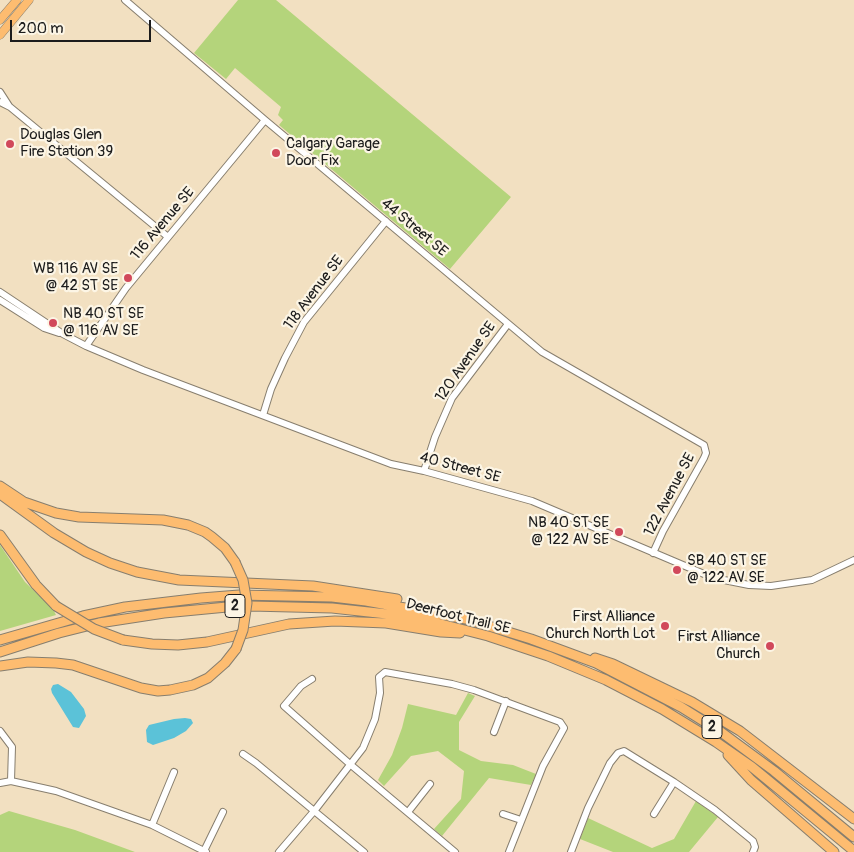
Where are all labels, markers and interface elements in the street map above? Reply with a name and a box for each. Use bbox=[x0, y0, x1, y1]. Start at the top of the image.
scale bar bbox=[12, 10, 154, 42]
text: 200 m bbox=[18, 19, 63, 38]
place label: Douglas Glen Fire Station 39 bbox=[20, 126, 113, 161]
place label: Calgary Garage Door Fix bbox=[286, 135, 380, 170]
marker: Douglas Glen Fire Station 39 bbox=[4, 138, 16, 150]
marker: Calgary Garage Door Fix bbox=[270, 147, 282, 159]
street label: 116 Avenue SE bbox=[127, 184, 199, 264]
street label: 44 Street SE bbox=[377, 195, 451, 261]
street label: 118 Avenue SE bbox=[280, 252, 348, 334]
place label: WB 116 AV SE @ 42 ST SE bbox=[33, 260, 118, 295]
marker: WB 116 AV SE @ 42 ST SE bbox=[122, 272, 134, 284]
place label: NB 40 ST SE @ 116 AV SE bbox=[63, 305, 144, 340]
marker: NB 40 ST SE @ 116 AV SE bbox=[47, 317, 59, 329]
street label: 120 Avenue SE bbox=[432, 318, 500, 406]
street label: 40 Street SE bbox=[418, 449, 502, 487]
street label: 122 Avenue SE bbox=[641, 450, 699, 540]
place label: NB 40 ST SE @ 122 AV SE bbox=[528, 514, 609, 549]
marker: NB 40 ST SE @ 122 AV SE bbox=[613, 526, 625, 538]
place label: SB 40 ST SE @ 122 AV SE bbox=[687, 552, 767, 587]
marker: SB 40 ST SE @ 122 AV SE bbox=[671, 564, 683, 576]
road number: 2 bbox=[225, 594, 245, 618]
street label: Deerfoot Trail SE bbox=[404, 595, 512, 639]
place label: First Alliance Church North Lot bbox=[545, 608, 655, 643]
marker: First Alliance Church North Lot bbox=[659, 620, 671, 632]
place label: First Alliance Church bbox=[677, 628, 760, 663]
marker: First Alliance Church bbox=[764, 640, 776, 652]
road number: 2 bbox=[702, 716, 722, 739]

